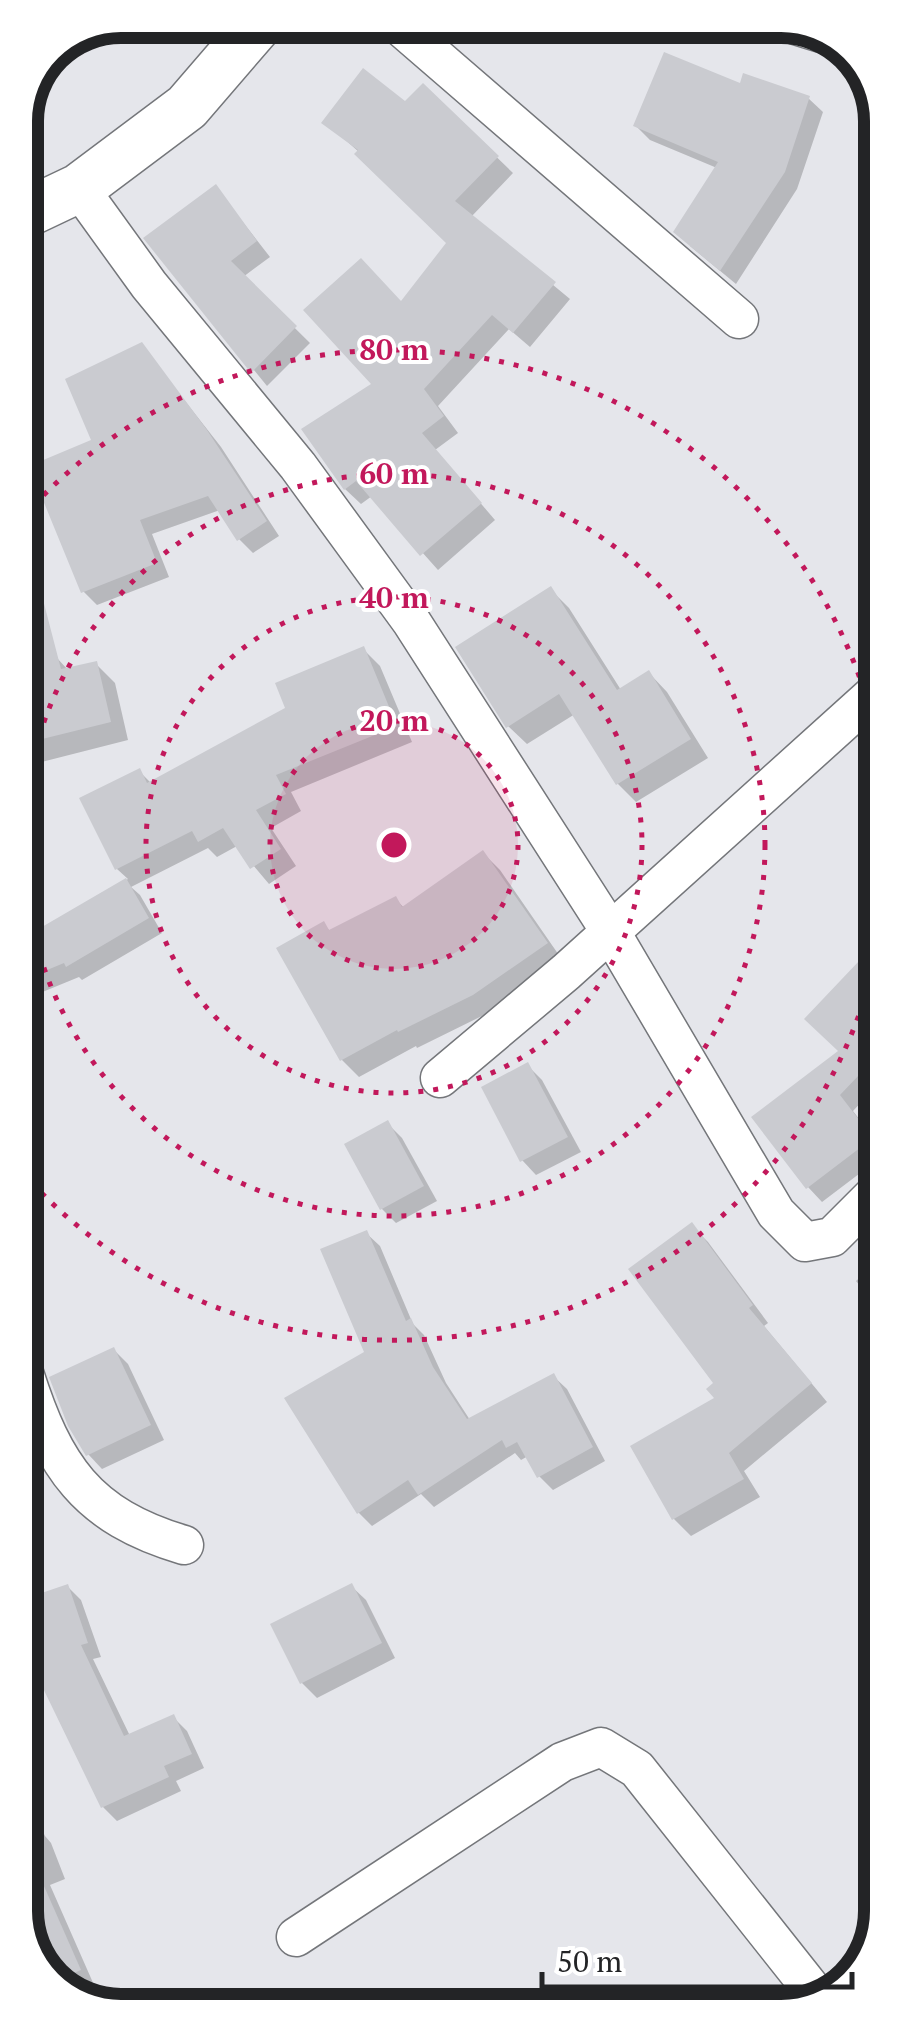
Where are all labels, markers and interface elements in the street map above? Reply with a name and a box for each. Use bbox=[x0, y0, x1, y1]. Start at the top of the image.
text: 80 m bbox=[359, 329, 429, 369]
text: 60 m bbox=[359, 453, 429, 493]
text: 40 m bbox=[359, 577, 429, 617]
text: 20 m bbox=[359, 700, 429, 740]
centre of rings bbox=[376, 827, 412, 863]
scale bar bbox=[542, 1927, 852, 1989]
text: 50 m bbox=[557, 1941, 622, 1981]

